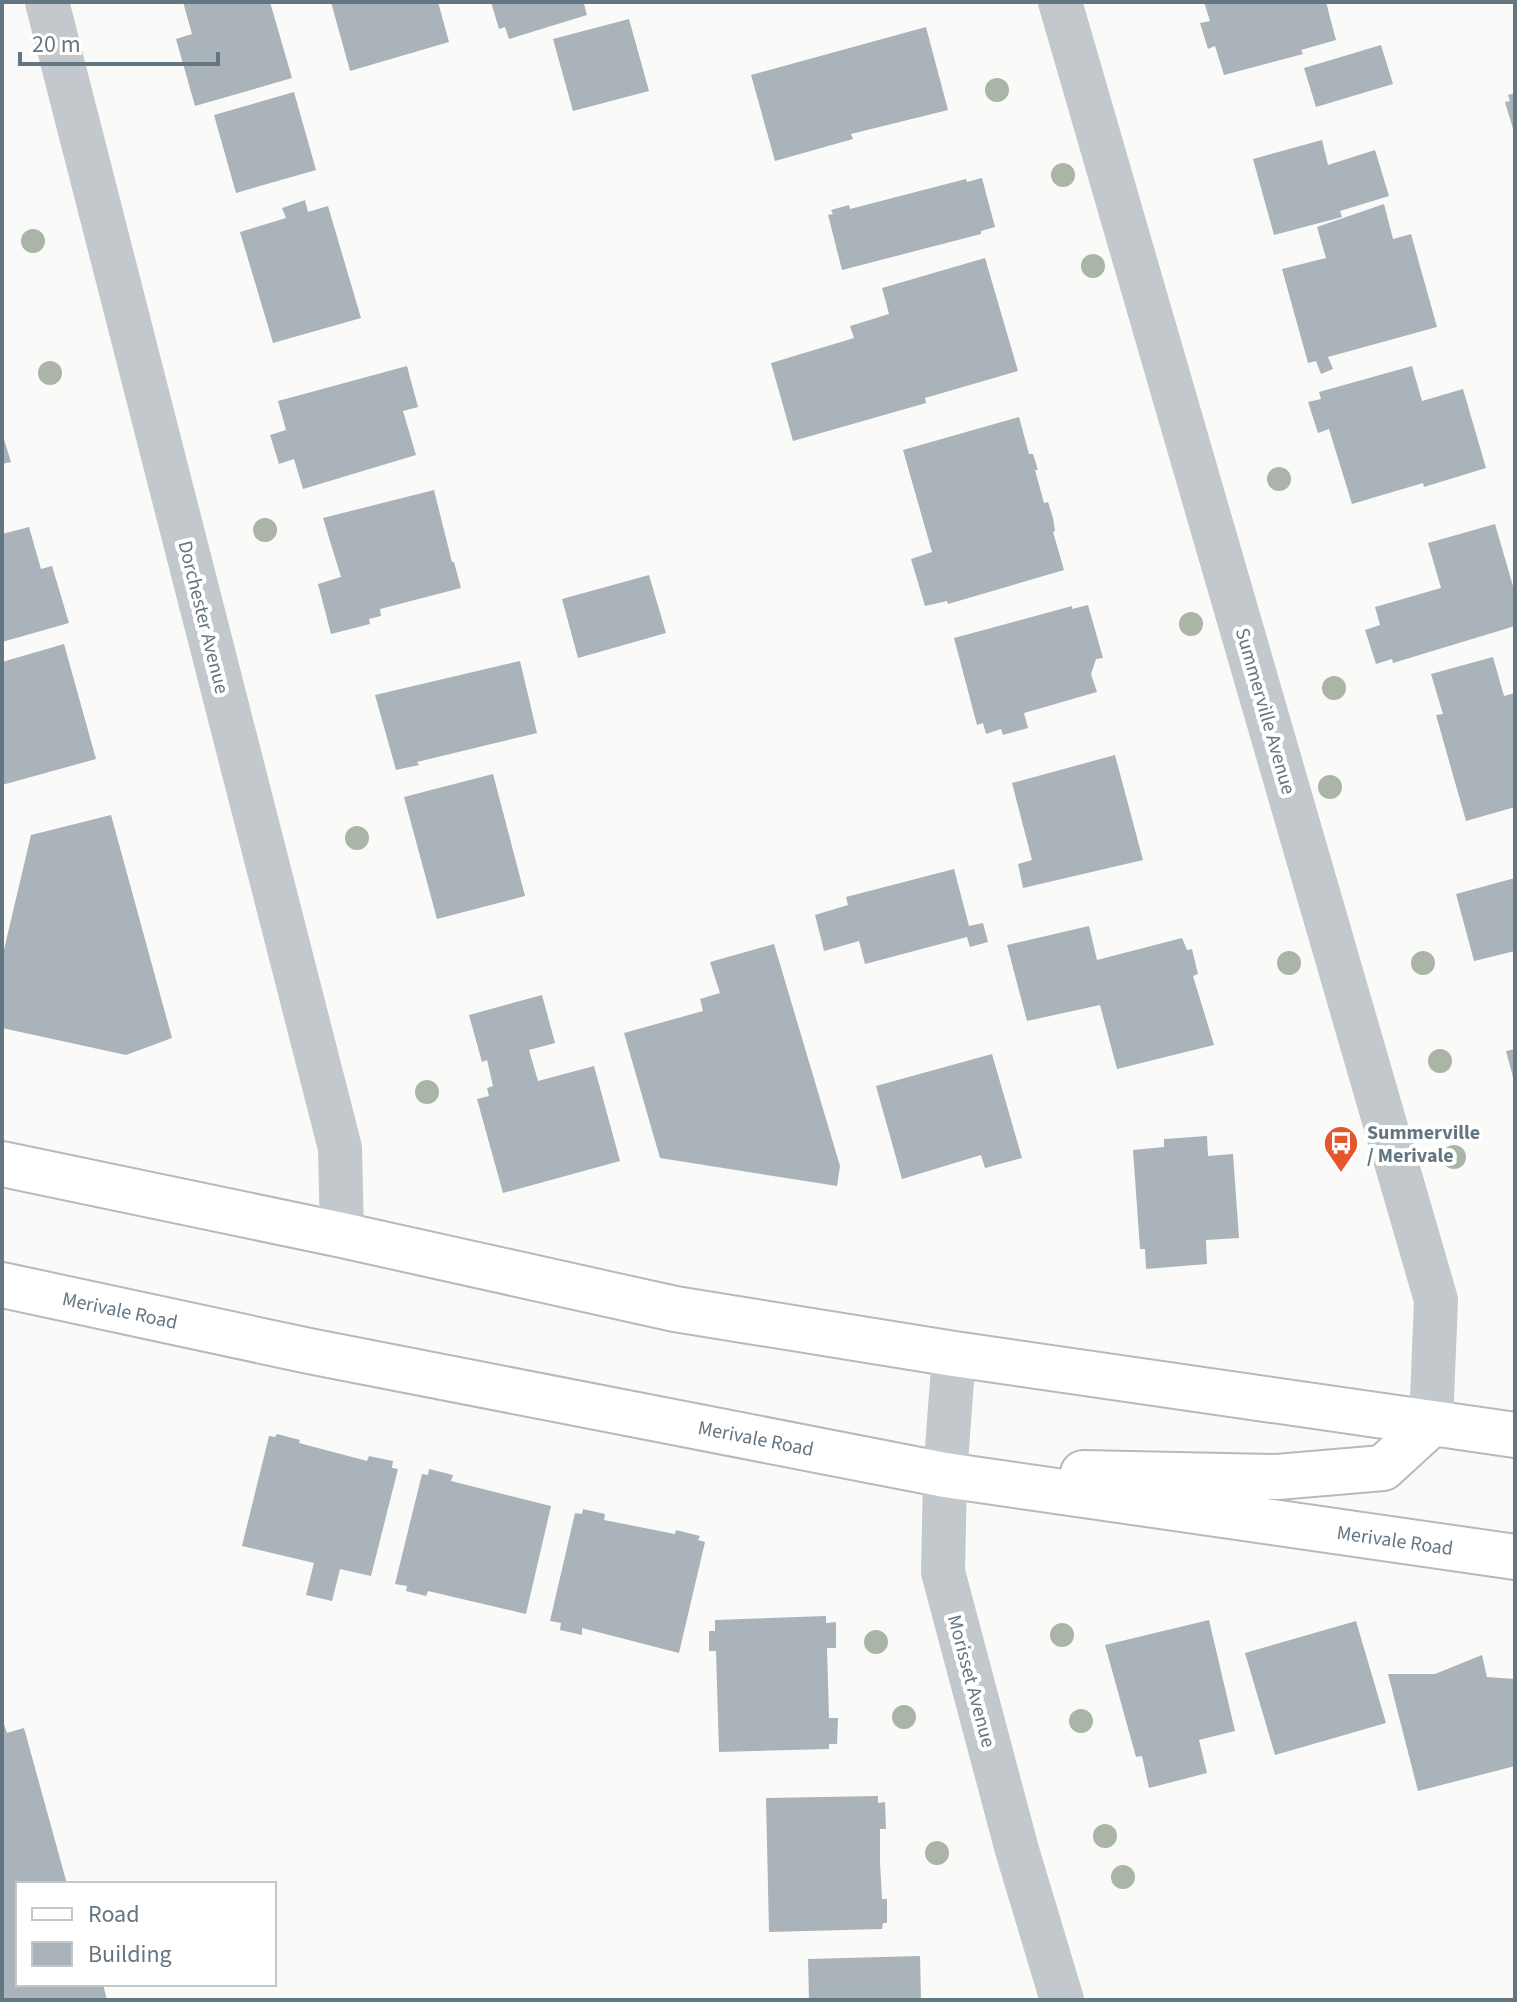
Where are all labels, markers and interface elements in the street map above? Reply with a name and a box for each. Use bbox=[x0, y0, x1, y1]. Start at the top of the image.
scale bar bbox=[20, 16, 218, 66]
text: 20 m bbox=[32, 27, 81, 62]
street label: Dorchester Avenue bbox=[170, 538, 236, 697]
street label: Summerville Avenue bbox=[1228, 625, 1302, 798]
place label: Summerville / Merivale bbox=[1367, 1119, 1480, 1170]
bus stop icon: Summerville / Merivale bbox=[1322, 1124, 1360, 1174]
street label: Merivale Road bbox=[60, 1285, 180, 1337]
street label: Merivale Road bbox=[696, 1414, 816, 1464]
street label: Merivale Road bbox=[1335, 1519, 1455, 1563]
street label: Morisset Avenue bbox=[940, 1612, 1002, 1751]
legend bbox=[16, 1882, 276, 1986]
text: Road bbox=[88, 1897, 140, 1932]
text: Building bbox=[88, 1937, 172, 1972]

